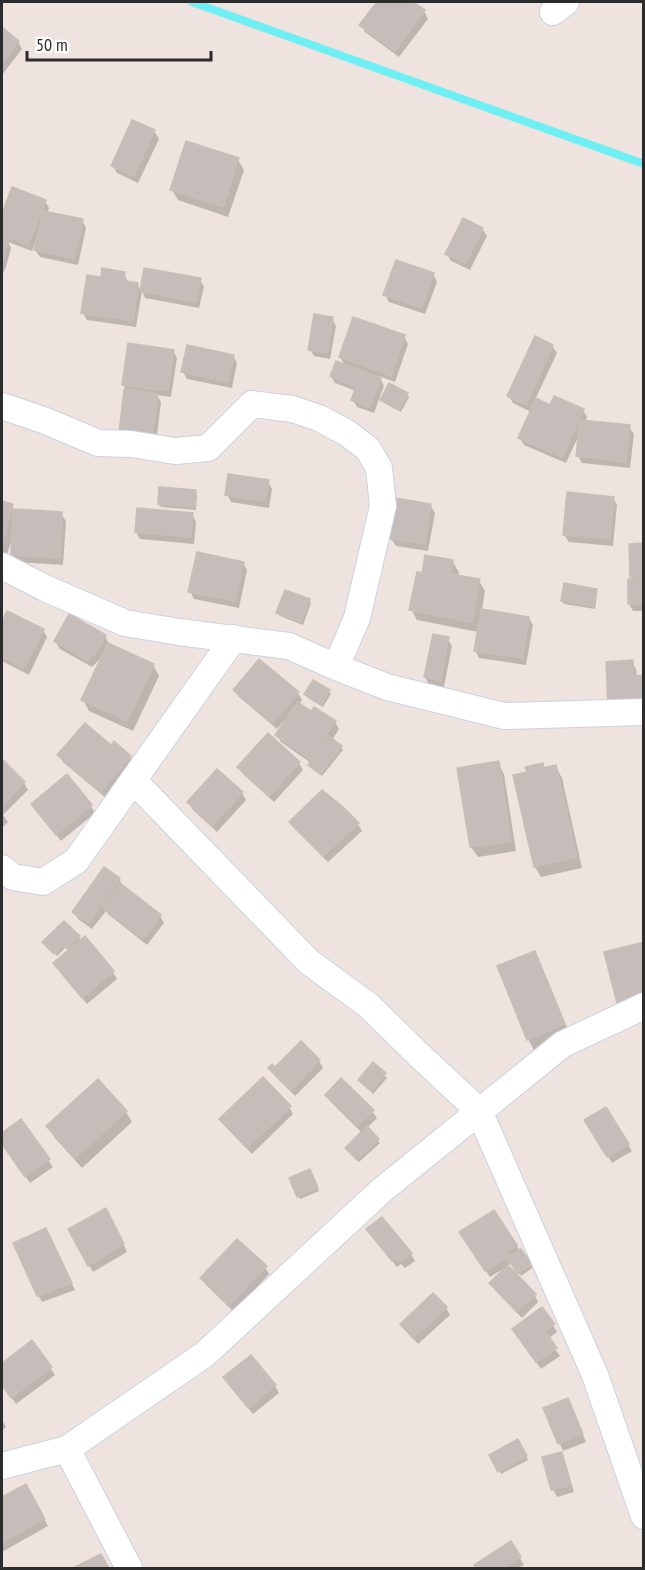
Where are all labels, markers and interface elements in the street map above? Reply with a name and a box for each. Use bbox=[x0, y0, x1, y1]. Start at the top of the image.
scale bar bbox=[27, 24, 212, 62]
text: 50 m bbox=[36, 33, 68, 56]

